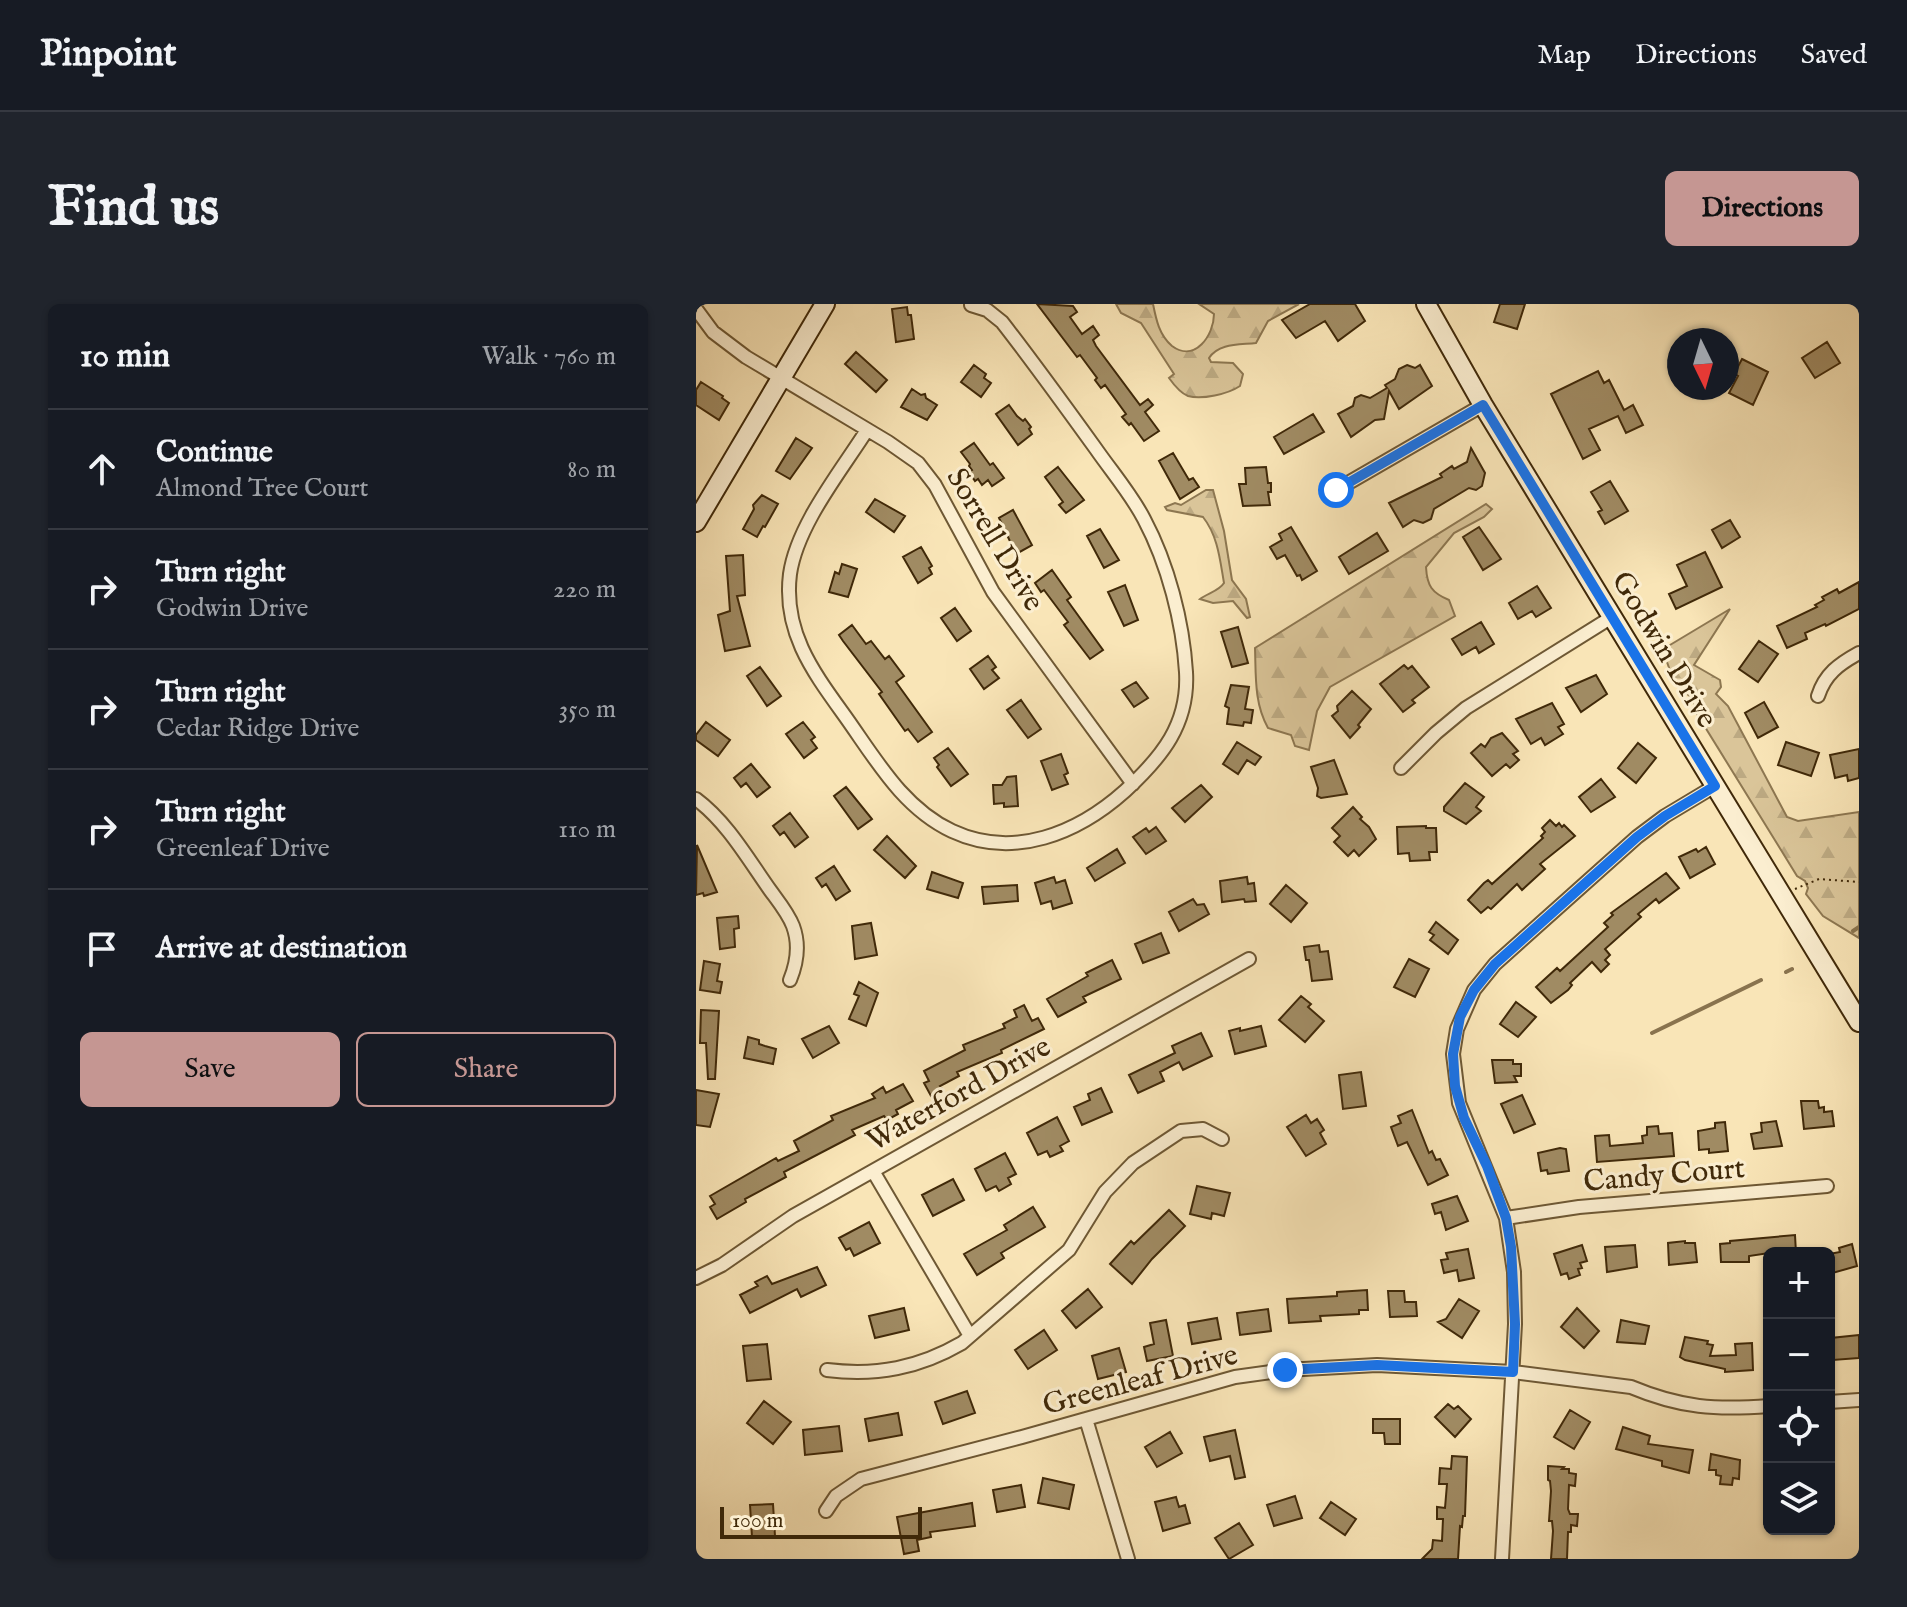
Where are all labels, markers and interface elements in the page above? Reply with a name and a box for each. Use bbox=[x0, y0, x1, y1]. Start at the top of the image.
text: Pinpoint bbox=[40, 31, 177, 79]
text: Map bbox=[1537, 38, 1591, 73]
text: Directions bbox=[1635, 38, 1757, 73]
text: Saved bbox=[1801, 38, 1867, 73]
button: Directions bbox=[1665, 171, 1859, 246]
text: Find us bbox=[48, 173, 219, 244]
north arrow bbox=[1667, 328, 1739, 400]
text: 10 min bbox=[80, 335, 170, 378]
text: Walk · 760 m bbox=[482, 340, 616, 373]
text: Continue bbox=[156, 434, 273, 472]
icon: ahead bbox=[80, 447, 124, 491]
text: 80 m bbox=[567, 453, 616, 486]
street label: Sorrell Drive bbox=[937, 462, 1052, 618]
text: Almond Tree Court bbox=[156, 472, 368, 505]
route start bbox=[1318, 472, 1354, 508]
text: Turn right bbox=[156, 554, 286, 592]
street label: Godwin Drive bbox=[1602, 565, 1725, 735]
icon: right bbox=[80, 567, 124, 611]
text: 220 m bbox=[553, 573, 616, 606]
text: Godwin Drive bbox=[156, 592, 308, 625]
text: Turn right bbox=[156, 674, 286, 712]
icon: right bbox=[80, 687, 124, 731]
text: 350 m bbox=[558, 693, 616, 726]
text: Cedar Ridge Drive bbox=[156, 712, 359, 745]
text: Turn right bbox=[156, 794, 286, 832]
icon: right bbox=[80, 807, 124, 851]
text: 110 m bbox=[558, 813, 616, 846]
text: Greenleaf Drive bbox=[156, 832, 330, 865]
icon: arrive bbox=[80, 927, 124, 971]
text: Arrive at destination bbox=[156, 930, 407, 968]
street label: Waterford Drive bbox=[860, 1028, 1058, 1161]
button: Save bbox=[80, 1032, 340, 1107]
button: Share bbox=[356, 1032, 616, 1107]
street label: Candy Court bbox=[1582, 1150, 1746, 1202]
map controls bbox=[1763, 1247, 1835, 1535]
button: + bbox=[1763, 1247, 1835, 1319]
button: − bbox=[1763, 1319, 1835, 1391]
street label: Greenleaf Drive bbox=[1039, 1337, 1242, 1425]
route end bbox=[1267, 1352, 1303, 1388]
button: locate bbox=[1763, 1391, 1835, 1463]
button: layers bbox=[1763, 1463, 1835, 1535]
scale bar bbox=[720, 1503, 922, 1539]
text: 100 m bbox=[732, 1507, 784, 1535]

